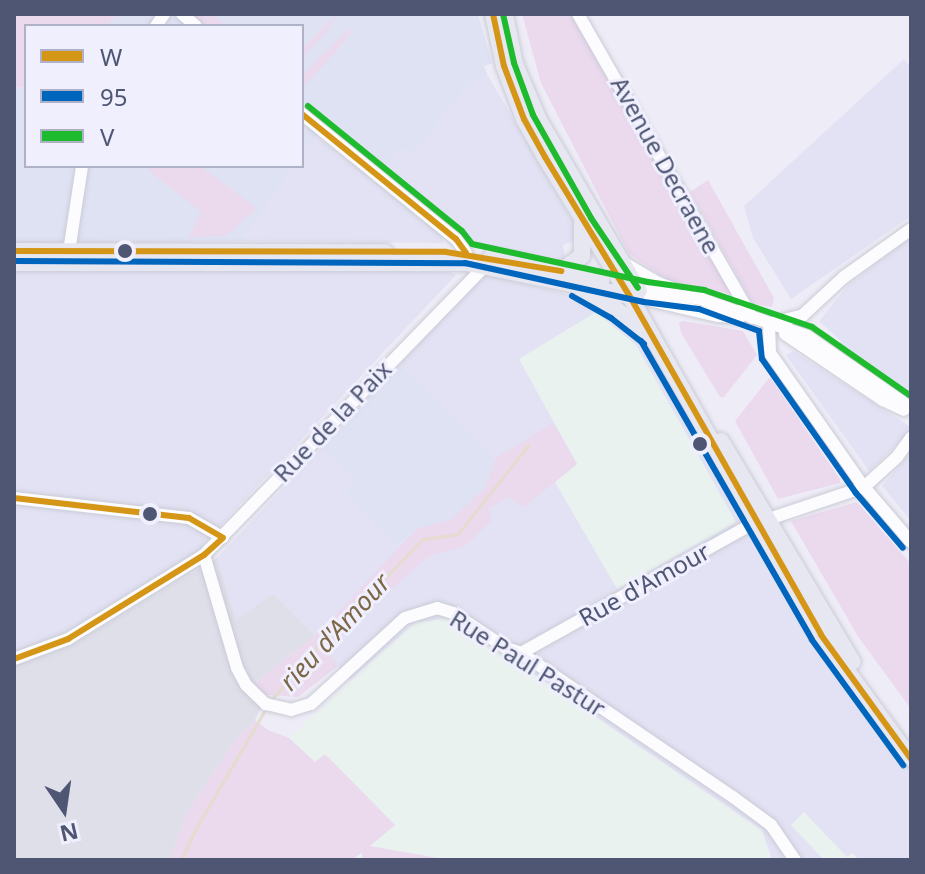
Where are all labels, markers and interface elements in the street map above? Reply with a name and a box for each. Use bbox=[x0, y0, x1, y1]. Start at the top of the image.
legend bbox=[24, 24, 304, 168]
text: W bbox=[100, 40, 122, 73]
street label: Avenue Decraene bbox=[605, 71, 727, 259]
text: 95 bbox=[100, 80, 127, 113]
text: V bbox=[100, 120, 114, 153]
unlabelled marker bbox=[117, 243, 133, 259]
street label: Rue de la Paix bbox=[267, 355, 397, 487]
unlabelled marker bbox=[692, 436, 708, 452]
unlabelled marker bbox=[142, 506, 158, 522]
street label: Rue d'Amour bbox=[574, 536, 714, 632]
water label: rieu d'Amour bbox=[273, 567, 397, 697]
street label: Rue Paul Pastur bbox=[445, 604, 611, 722]
north arrow bbox=[24, 770, 104, 850]
text: N bbox=[57, 817, 81, 850]

